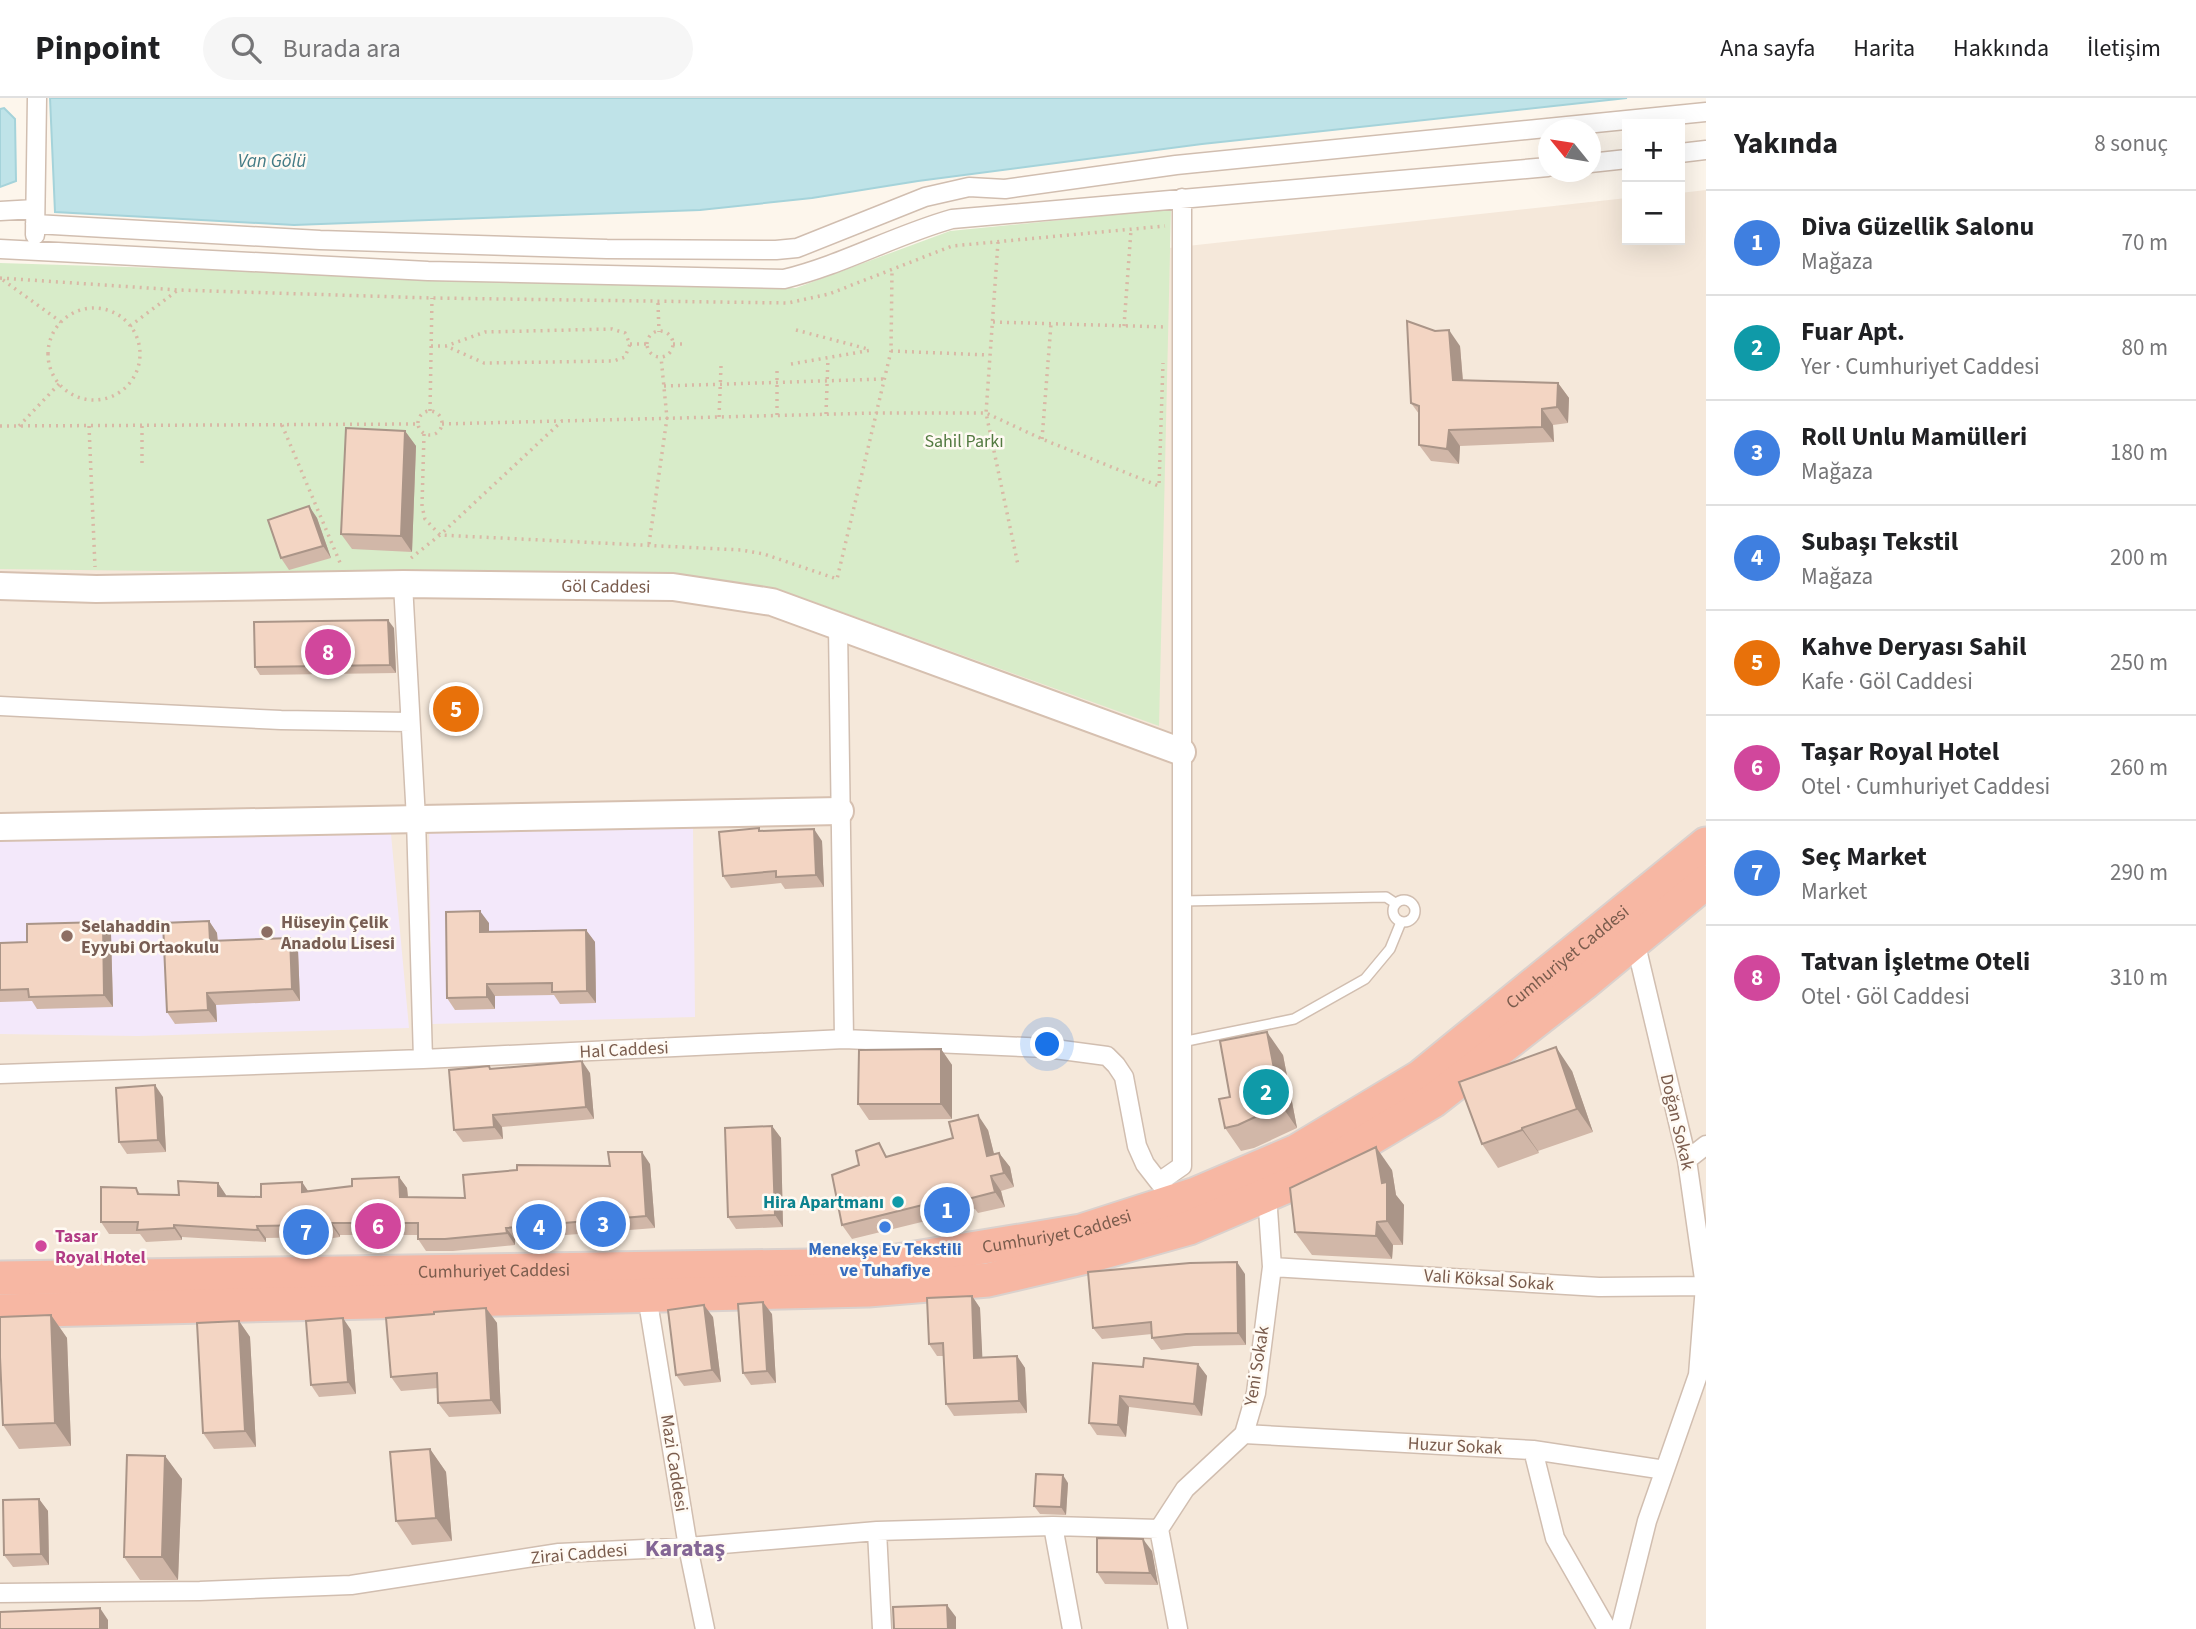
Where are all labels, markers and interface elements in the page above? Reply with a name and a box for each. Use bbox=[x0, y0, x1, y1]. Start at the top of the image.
search box bbox=[203, 17, 693, 80]
text: Pinpoint bbox=[35, 25, 161, 72]
icon: search bbox=[227, 29, 265, 67]
text: Burada ara bbox=[283, 30, 401, 67]
text: Ana sayfa bbox=[1720, 31, 1815, 66]
text: Harita bbox=[1853, 31, 1915, 66]
text: Hakkında bbox=[1953, 31, 2049, 66]
text: İletişim bbox=[2087, 31, 2161, 66]
north arrow bbox=[1538, 119, 1601, 182]
map controls bbox=[1622, 119, 1685, 245]
button: + bbox=[1622, 119, 1685, 182]
text: Yakında bbox=[1734, 122, 1838, 165]
text: 8 sonuç bbox=[2094, 127, 2168, 160]
water label: Van Gölü bbox=[238, 148, 306, 175]
button: − bbox=[1622, 182, 1685, 245]
text: Diva Güzellik Salonu bbox=[1801, 208, 2034, 245]
text: 1 bbox=[1751, 226, 1763, 259]
text: 70 m bbox=[2121, 226, 2168, 259]
text: Mağaza bbox=[1801, 245, 1873, 278]
text: Fuar Apt. bbox=[1801, 313, 1905, 350]
text: 2 bbox=[1751, 331, 1763, 364]
text: 80 m bbox=[2121, 331, 2168, 364]
text: Yer · Cumhuriyet Caddesi bbox=[1801, 350, 2040, 383]
text: Roll Unlu Mamülleri bbox=[1801, 418, 2027, 455]
park label: Sahil Parkı bbox=[924, 429, 1004, 454]
text: 3 bbox=[1751, 436, 1763, 469]
text: 180 m bbox=[2110, 436, 2168, 469]
text: Mağaza bbox=[1801, 455, 1873, 488]
text: Subaşı Tekstil bbox=[1801, 523, 1958, 560]
text: 4 bbox=[1751, 541, 1763, 574]
text: 200 m bbox=[2110, 541, 2168, 574]
text: Mağaza bbox=[1801, 560, 1873, 593]
street label: Göl Caddesi bbox=[561, 573, 651, 599]
pin: 8 bbox=[305, 626, 351, 678]
text: Kahve Deryası Sahil bbox=[1801, 628, 2026, 665]
text: 5 bbox=[1751, 646, 1763, 679]
text: 250 m bbox=[2110, 646, 2168, 679]
text: Kafe · Göl Caddesi bbox=[1801, 665, 1973, 698]
pin: 5 bbox=[433, 683, 479, 735]
text: Taşar Royal Hotel bbox=[1801, 733, 1999, 770]
text: 6 bbox=[1751, 751, 1763, 784]
text: 260 m bbox=[2110, 751, 2168, 784]
text: Otel · Cumhuriyet Caddesi bbox=[1801, 770, 2050, 803]
text: Seç Market bbox=[1801, 838, 1927, 875]
text: 7 bbox=[1751, 856, 1763, 889]
text: 290 m bbox=[2110, 856, 2168, 889]
text: Market bbox=[1801, 875, 1867, 908]
street label: Cumhuriyet Caddesi bbox=[1500, 899, 1634, 1015]
place label: Hüseyin Çelik Anadolu Lisesi bbox=[280, 910, 395, 956]
place label: Selahaddin Eyyubi Ortaokulu bbox=[81, 914, 219, 960]
marker: Hüseyin Çelik Anadolu Lisesi bbox=[259, 924, 275, 940]
marker: Selahaddin Eyyubi Ortaokulu bbox=[59, 928, 75, 944]
text: Tatvan İşletme Oteli bbox=[1801, 943, 2030, 980]
text: 8 bbox=[1751, 961, 1763, 994]
text: 310 m bbox=[2110, 961, 2168, 994]
text: Otel · Göl Caddesi bbox=[1801, 980, 1970, 1013]
your location bbox=[1030, 1027, 1064, 1061]
street label: Hal Caddesi bbox=[579, 1035, 669, 1065]
pin: 2 bbox=[1243, 1066, 1289, 1118]
street label: Doğan Sokak bbox=[1654, 1071, 1700, 1173]
pin: 1 bbox=[924, 1184, 970, 1236]
place label: Hira Apartmanı bbox=[763, 1190, 884, 1215]
marker: Hira Apartmanı bbox=[890, 1194, 906, 1210]
pin: 3 bbox=[580, 1198, 626, 1250]
pin: 6 bbox=[355, 1200, 401, 1252]
pin: 4 bbox=[516, 1201, 562, 1253]
street label: Cumhuriyet Caddesi bbox=[980, 1203, 1135, 1259]
pin: 7 bbox=[283, 1206, 329, 1258]
marker: Menekşe Ev Tekstili ve Tuhafiye bbox=[877, 1219, 893, 1235]
place label: Tasar Royal Hotel bbox=[55, 1224, 146, 1270]
place label: Menekşe Ev Tekstili ve Tuhafiye bbox=[808, 1237, 962, 1283]
marker: Tasar Royal Hotel bbox=[33, 1238, 49, 1254]
street label: Cumhuriyet Caddesi bbox=[418, 1257, 570, 1284]
street label: Vali Köksal Sokak bbox=[1423, 1263, 1555, 1297]
street label: Yeni Sokak bbox=[1238, 1324, 1276, 1409]
street label: Mazi Caddesi bbox=[654, 1413, 694, 1513]
street label: Huzur Sokak bbox=[1407, 1431, 1503, 1461]
district label: Karataş bbox=[645, 1531, 725, 1566]
street label: Zirai Caddesi bbox=[529, 1537, 629, 1571]

